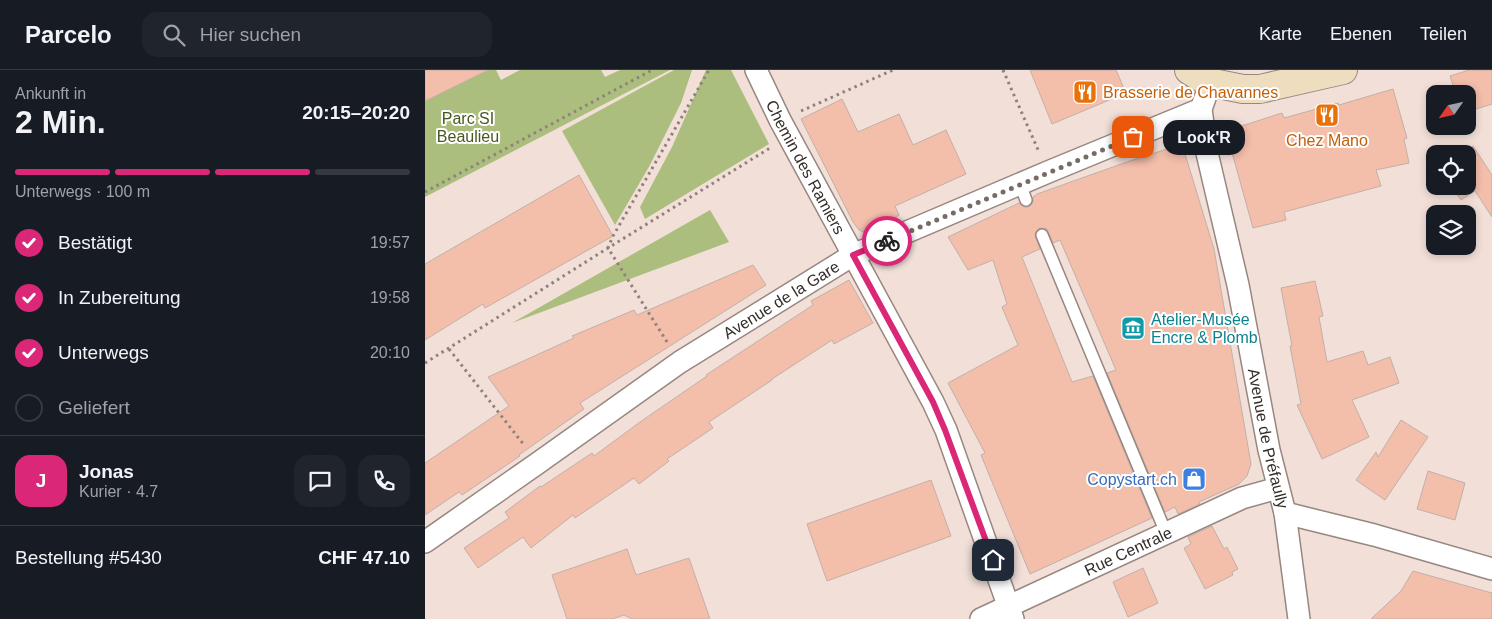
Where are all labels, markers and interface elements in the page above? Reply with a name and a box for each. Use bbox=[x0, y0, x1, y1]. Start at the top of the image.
search box bbox=[142, 12, 492, 57]
text: Parcelo bbox=[25, 21, 112, 48]
icon: search bbox=[160, 21, 188, 49]
text: Hier suchen bbox=[200, 24, 301, 45]
text: Karte bbox=[1259, 24, 1302, 44]
text: Ebenen bbox=[1330, 24, 1392, 44]
text: Teilen bbox=[1420, 24, 1467, 44]
restaurant icon: Brasserie de Chavannes bbox=[1072, 79, 1098, 105]
place label: Brasserie de Chavannes bbox=[1103, 84, 1278, 101]
text: Ankunft in bbox=[15, 85, 86, 102]
north arrow bbox=[1426, 85, 1476, 135]
map controls bbox=[1426, 85, 1476, 255]
street label: Chemin des Ramiers bbox=[763, 97, 849, 237]
text: 20:15–20:20 bbox=[302, 102, 410, 123]
restaurant icon: Chez Mano bbox=[1314, 102, 1340, 128]
text: 2 Min. bbox=[15, 104, 106, 140]
park label: Parc SI Beaulieu bbox=[437, 110, 499, 145]
pin bbox=[1112, 116, 1154, 158]
callout: Look'R bbox=[1163, 120, 1245, 154]
icon: bag bbox=[1119, 123, 1147, 151]
text: Look'R bbox=[1177, 129, 1231, 146]
place label: Chez Mano bbox=[1286, 132, 1368, 149]
button: locate bbox=[1426, 145, 1476, 195]
text: Unterwegs · 100 m bbox=[15, 183, 150, 200]
button: layers bbox=[1426, 205, 1476, 255]
courier bbox=[862, 216, 912, 266]
icon: bike bbox=[873, 227, 901, 255]
icon: check bbox=[15, 229, 43, 257]
text: Bestätigt bbox=[58, 232, 132, 253]
text: 19:57 bbox=[370, 234, 410, 251]
street label: Avenue de la Gare bbox=[720, 257, 842, 342]
icon: check bbox=[15, 284, 43, 312]
text: In Zubereitung bbox=[58, 287, 181, 308]
text: 19:58 bbox=[370, 289, 410, 306]
place label: Atelier-Musée Encre & Plomb bbox=[1151, 311, 1258, 346]
museum icon: Atelier-Musée Encre & Plomb bbox=[1120, 315, 1146, 341]
icon: check bbox=[15, 339, 43, 367]
text: Unterwegs bbox=[58, 342, 149, 363]
text: 20:10 bbox=[370, 344, 410, 361]
street label: Avenue de Préfaully bbox=[1245, 367, 1292, 510]
text: Geliefert bbox=[58, 397, 130, 418]
button: chat bbox=[294, 455, 346, 507]
button: phone bbox=[358, 455, 410, 507]
text: Jonas bbox=[79, 461, 134, 482]
shop icon: Copystart.ch bbox=[1181, 466, 1207, 492]
text: J bbox=[36, 470, 46, 491]
place label: Copystart.ch bbox=[1087, 471, 1177, 488]
text: Kurier · 4.7 bbox=[79, 483, 158, 500]
street label: Rue Centrale bbox=[1082, 523, 1174, 578]
pin bbox=[972, 539, 1014, 581]
icon: home bbox=[979, 546, 1007, 574]
text: Bestellung #5430 bbox=[15, 547, 162, 568]
text: CHF 47.10 bbox=[318, 547, 410, 568]

